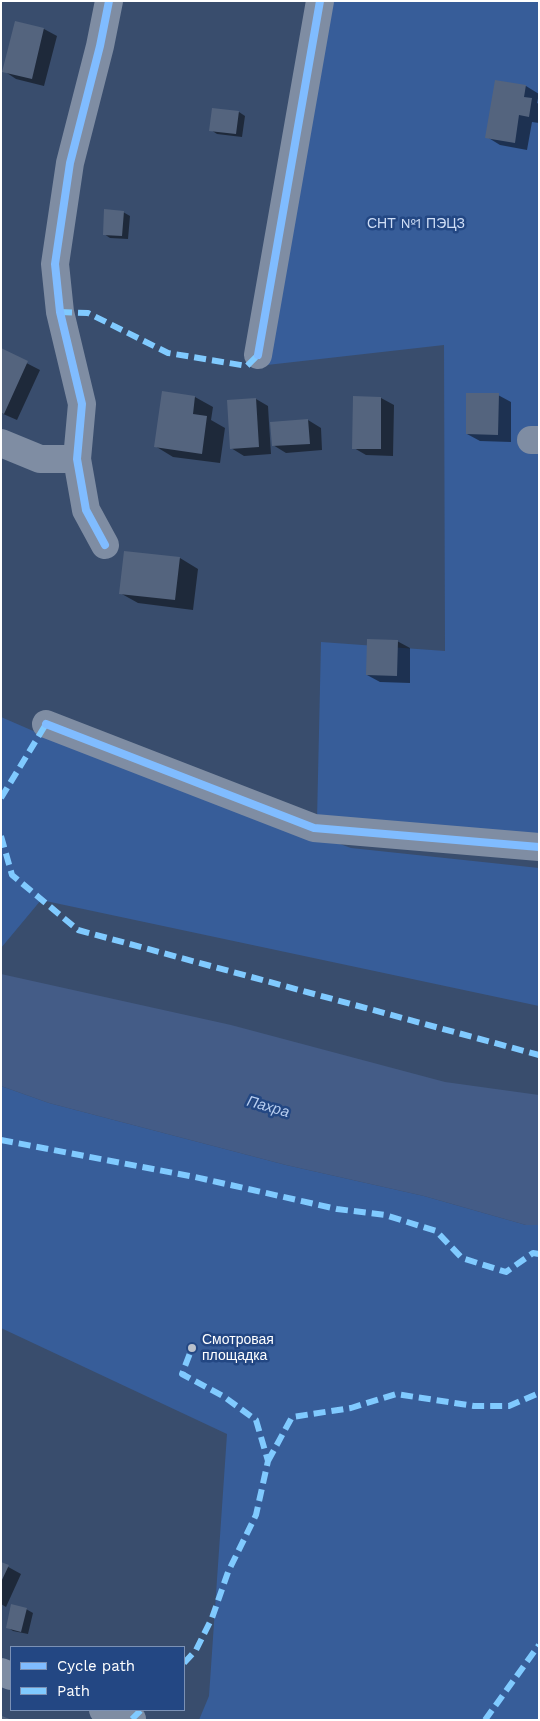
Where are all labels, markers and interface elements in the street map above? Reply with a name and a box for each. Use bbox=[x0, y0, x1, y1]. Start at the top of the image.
park label: СНТ №1 ПЭЦЗ bbox=[367, 216, 465, 232]
water label: Пахра bbox=[245, 1092, 291, 1122]
place label: Смотровая площадка bbox=[202, 1332, 274, 1364]
marker: Смотровая площадка bbox=[186, 1342, 198, 1354]
legend bbox=[10, 1646, 185, 1711]
text: Cycle path bbox=[57, 1657, 135, 1675]
text: Path bbox=[57, 1682, 90, 1700]

